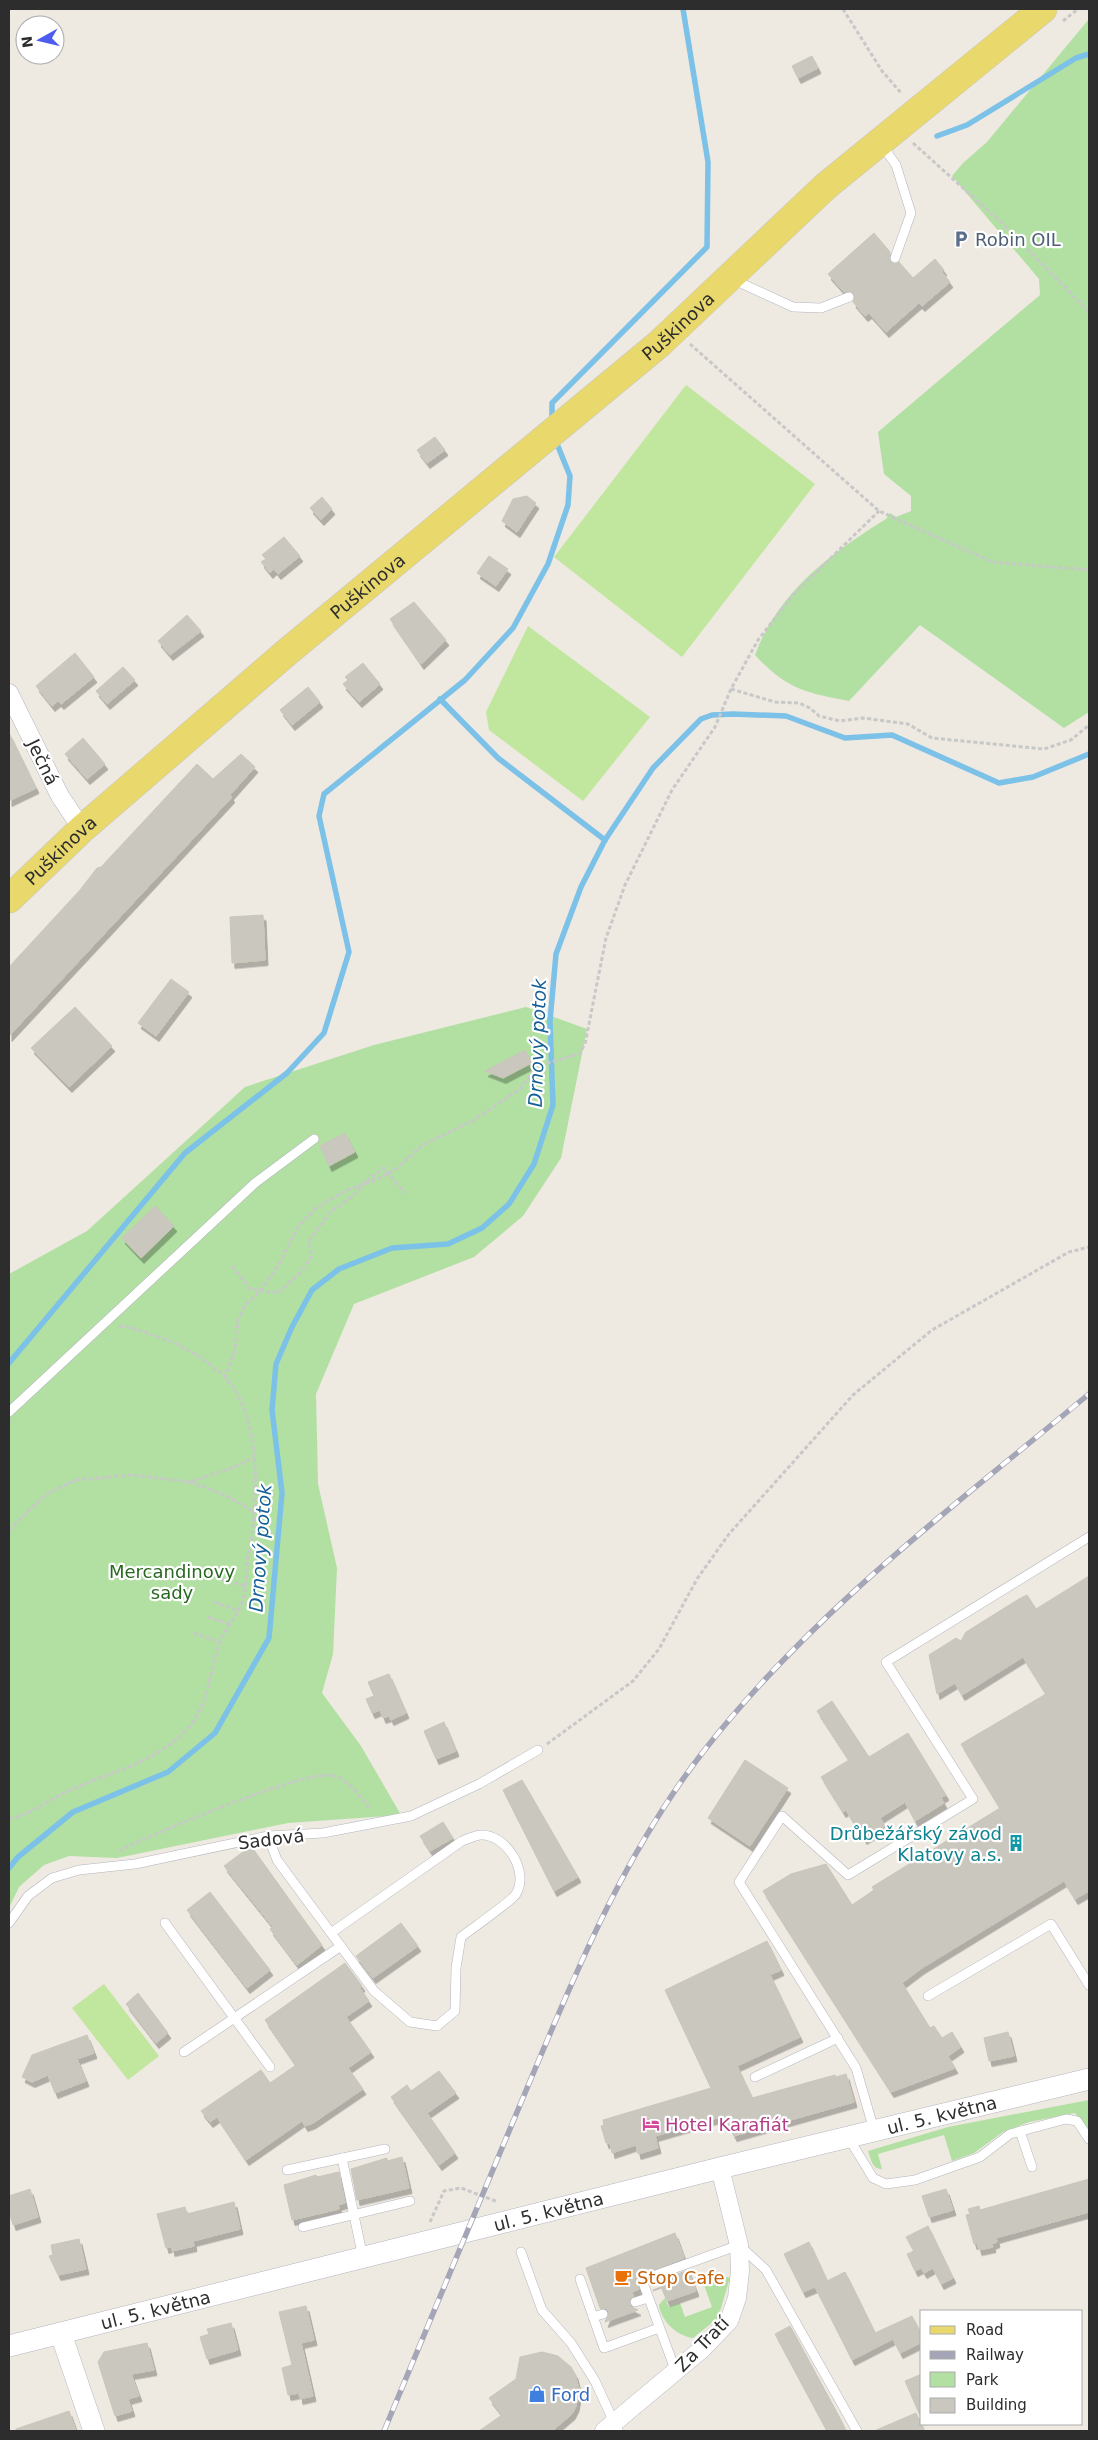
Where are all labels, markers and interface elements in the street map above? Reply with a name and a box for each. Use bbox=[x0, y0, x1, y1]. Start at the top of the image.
north arrow bbox=[15, 15, 65, 65]
text: N bbox=[18, 35, 36, 49]
parking icon: Robin OIL bbox=[951, 229, 971, 249]
place label: Robin OIL bbox=[975, 229, 1061, 250]
street label: Puškinova bbox=[637, 287, 718, 364]
street label: Puškinova bbox=[325, 549, 409, 623]
street label: Ječná bbox=[22, 735, 63, 788]
street label: Puškinova bbox=[20, 811, 100, 889]
water label: Drnový potok bbox=[524, 977, 550, 1108]
water label: Drnový potok bbox=[245, 1482, 276, 1613]
park label: Mercandinovy sady bbox=[109, 1561, 235, 1603]
place label: Drůbežářský závod Klatovy a.s. bbox=[830, 1823, 1002, 1865]
street label: Sadová bbox=[237, 1825, 305, 1853]
building icon: Drůbežářský závod Klatovy a.s. bbox=[1006, 1833, 1026, 1853]
street label: ul. 5. května bbox=[885, 2091, 999, 2138]
hotel icon: Hotel Karafiát bbox=[641, 2114, 661, 2134]
place label: Hotel Karafiát bbox=[665, 2114, 789, 2135]
street label: ul. 5. května bbox=[491, 2187, 605, 2235]
cafe icon: Stop Cafe bbox=[613, 2267, 633, 2287]
place label: Stop Cafe bbox=[637, 2267, 725, 2288]
street label: ul. 5. května bbox=[98, 2285, 213, 2333]
legend bbox=[920, 2310, 1083, 2425]
street label: Za Tratí bbox=[671, 2312, 734, 2376]
text: Road bbox=[966, 2321, 1004, 2339]
text: Railway bbox=[966, 2346, 1024, 2364]
text: Park bbox=[966, 2371, 999, 2389]
shop icon: Ford bbox=[527, 2384, 547, 2404]
place label: Ford bbox=[551, 2384, 590, 2405]
text: Building bbox=[966, 2396, 1027, 2414]

